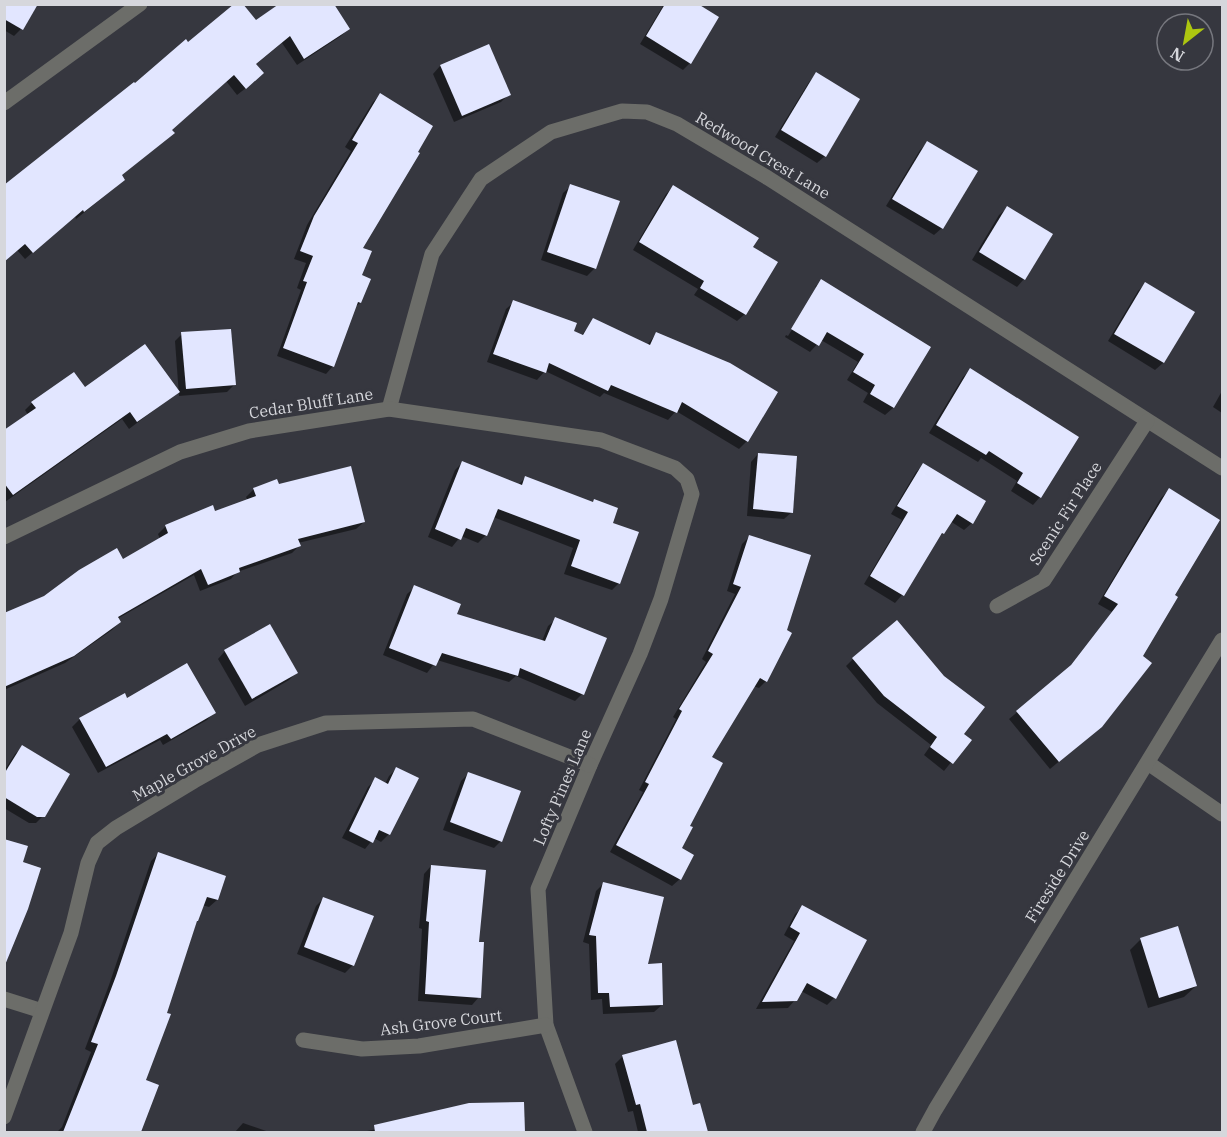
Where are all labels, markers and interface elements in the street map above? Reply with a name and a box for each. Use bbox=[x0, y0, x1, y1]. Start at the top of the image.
north arrow bbox=[1155, 12, 1215, 72]
text: N bbox=[1167, 43, 1188, 67]
street label: Redwood Crest Lane bbox=[692, 107, 834, 203]
street label: Cedar Bluff Lane bbox=[248, 383, 374, 423]
street label: Scenic Fir Place bbox=[1024, 458, 1106, 568]
street label: Maple Grove Drive bbox=[129, 721, 259, 805]
street label: Lofty Pines Lane bbox=[529, 726, 595, 848]
street label: Fireside Drive bbox=[1021, 826, 1093, 926]
street label: Ash Grove Court bbox=[379, 1005, 503, 1039]

